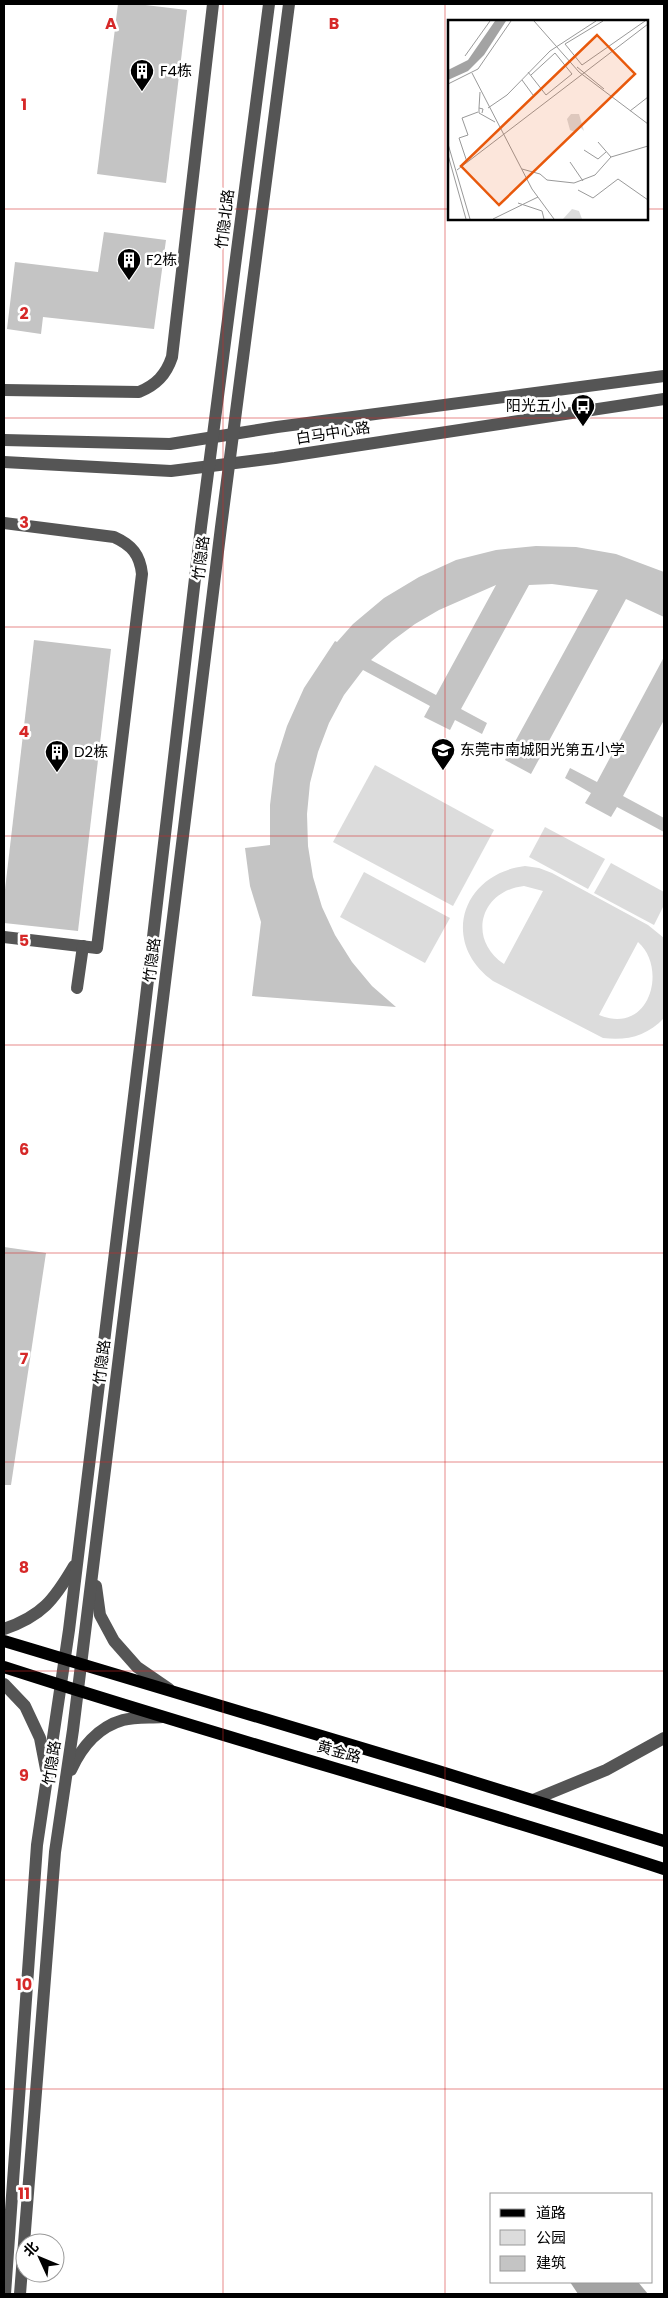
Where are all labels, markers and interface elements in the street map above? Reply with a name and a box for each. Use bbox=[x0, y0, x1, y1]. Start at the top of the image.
text: A bbox=[105, 12, 117, 35]
text: B bbox=[329, 12, 339, 35]
inset map bbox=[448, 20, 648, 220]
building icon: F4栋 bbox=[129, 58, 155, 92]
place label: F4栋 bbox=[160, 60, 192, 81]
text: 1 bbox=[21, 93, 27, 116]
street label: 竹隐北路 bbox=[210, 188, 239, 250]
building icon: F2栋 bbox=[116, 247, 142, 281]
place label: F2栋 bbox=[146, 249, 177, 270]
text: 2 bbox=[19, 302, 29, 325]
bus stop icon: 阳光五小 bbox=[570, 393, 596, 427]
place label: 阳光五小 bbox=[506, 395, 566, 416]
street label: 白马中心路 bbox=[294, 416, 372, 449]
text: 3 bbox=[19, 511, 29, 534]
street label: 竹隐路 bbox=[187, 534, 214, 582]
text: 4 bbox=[19, 720, 30, 743]
school or university icon: 东莞市南城阳光第五小学 bbox=[430, 737, 456, 771]
building icon: D2栋 bbox=[44, 739, 70, 773]
place label: 东莞市南城阳光第五小学 bbox=[460, 739, 625, 760]
place label: D2栋 bbox=[74, 741, 108, 762]
text: 5 bbox=[19, 929, 29, 952]
street label: 竹隐路 bbox=[138, 936, 165, 984]
text: 6 bbox=[19, 1138, 29, 1161]
street label: 竹隐路 bbox=[88, 1338, 115, 1386]
text: 7 bbox=[20, 1347, 29, 1370]
text: 8 bbox=[19, 1556, 29, 1579]
street label: 黄金路 bbox=[315, 1735, 364, 1768]
street label: 竹隐路 bbox=[38, 1739, 65, 1787]
text: 9 bbox=[19, 1764, 29, 1787]
text: 10 bbox=[16, 1973, 32, 1996]
text: 11 bbox=[18, 2182, 30, 2205]
legend bbox=[490, 2193, 653, 2283]
text: 道路 bbox=[536, 2202, 566, 2223]
text: 公园 bbox=[536, 2227, 566, 2248]
north arrow bbox=[15, 2233, 65, 2283]
text: 北 bbox=[19, 2237, 43, 2261]
text: 建筑 bbox=[536, 2252, 566, 2273]

